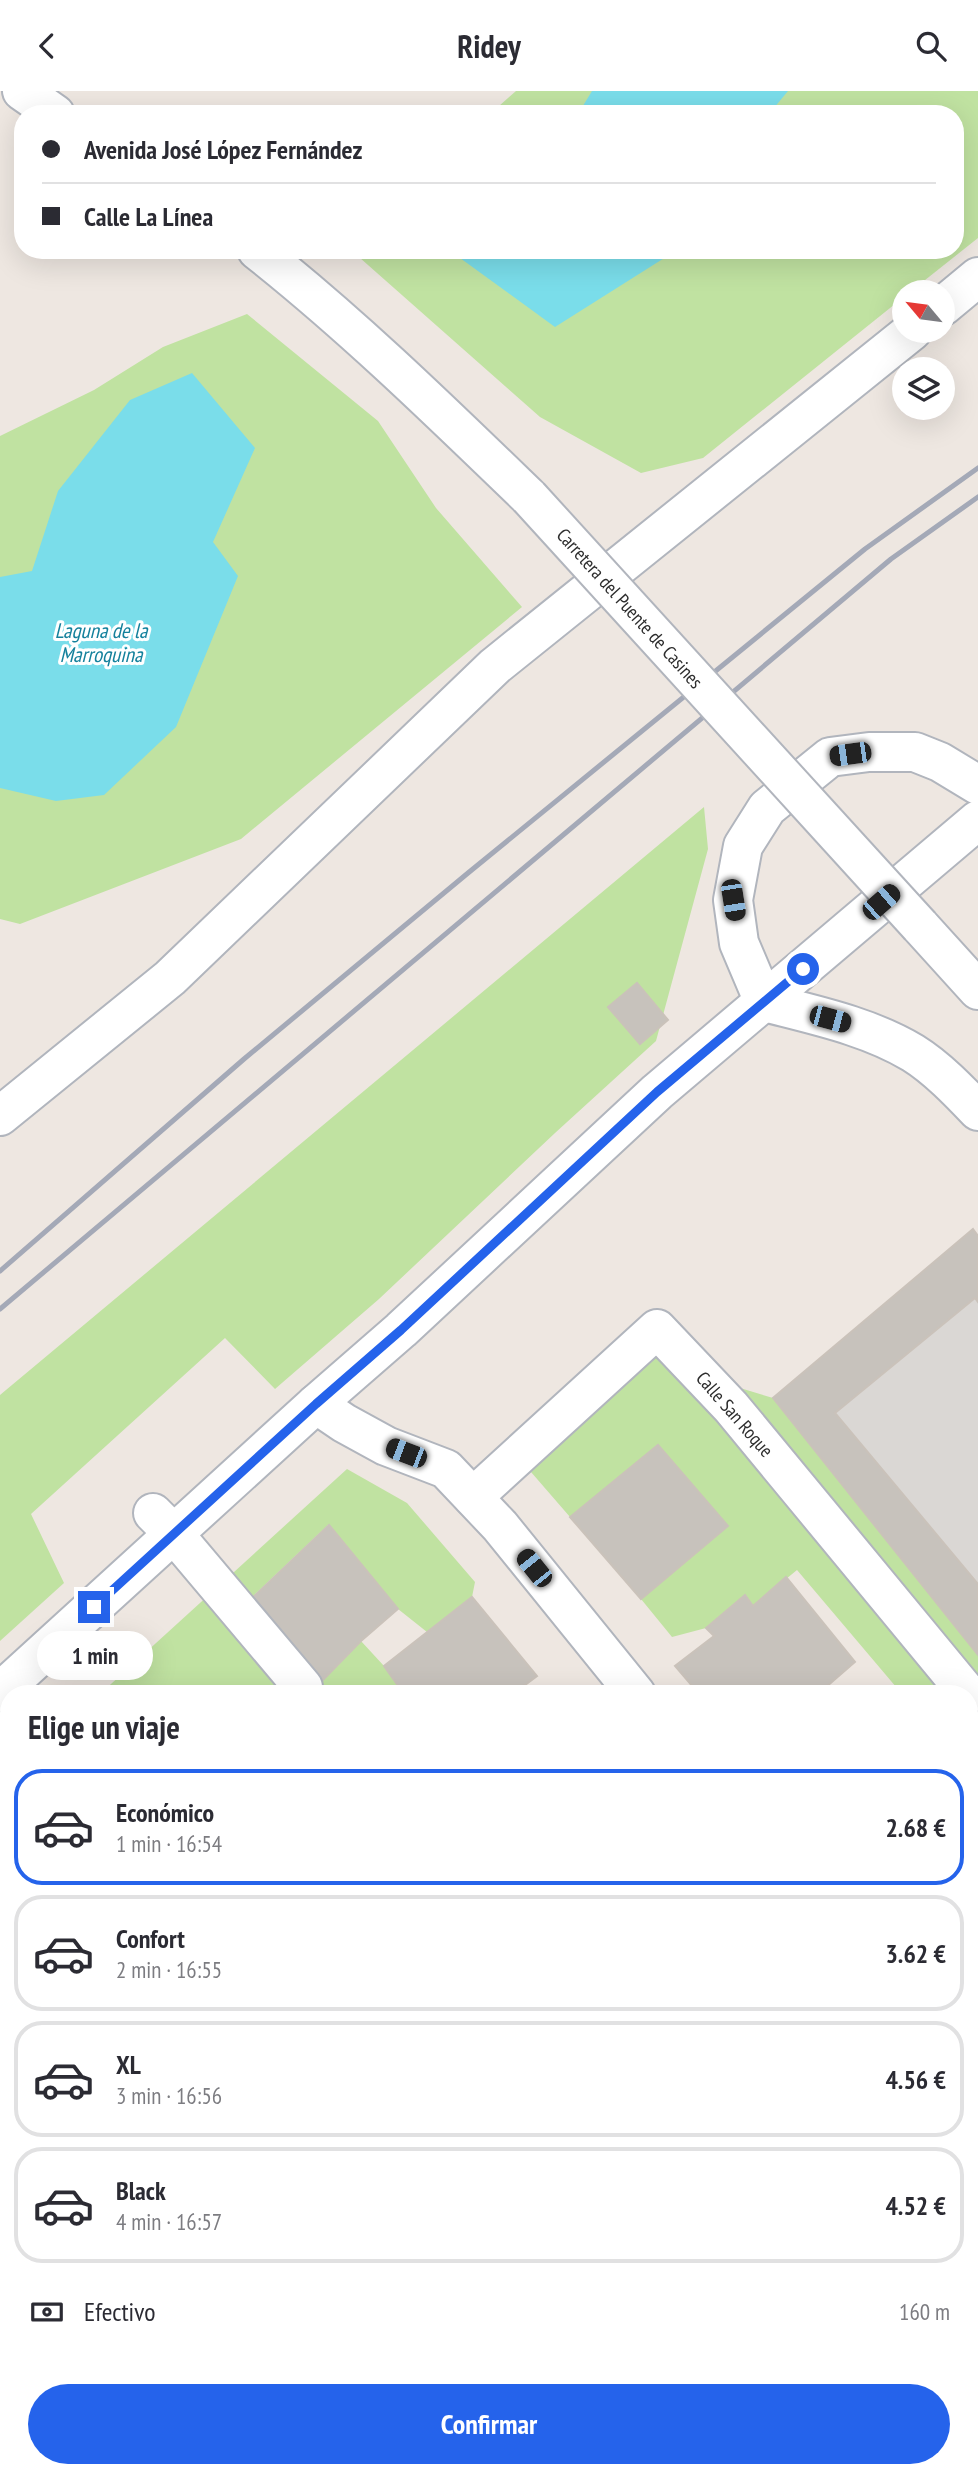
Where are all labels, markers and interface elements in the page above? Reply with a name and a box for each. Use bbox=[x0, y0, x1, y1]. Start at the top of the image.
text: Ridey bbox=[457, 25, 521, 67]
icon: back bbox=[28, 27, 66, 65]
icon: search bbox=[912, 27, 950, 65]
text: Avenida José López Fernández bbox=[84, 133, 363, 166]
text: Calle La Línea bbox=[84, 200, 213, 233]
north arrow bbox=[892, 280, 956, 343]
map controls bbox=[892, 280, 955, 420]
button: layers bbox=[892, 357, 955, 420]
street label: Carretera del Puente de Casines bbox=[552, 523, 708, 693]
water label: Laguna de la Marroquina bbox=[55, 617, 149, 668]
car bbox=[828, 741, 873, 767]
car bbox=[720, 878, 747, 922]
car bbox=[859, 880, 904, 924]
route start bbox=[787, 953, 819, 985]
car bbox=[807, 1003, 854, 1035]
street label: Calle San Roque bbox=[691, 1366, 779, 1462]
car bbox=[383, 1436, 430, 1470]
car bbox=[513, 1545, 556, 1591]
route end bbox=[78, 1591, 110, 1623]
callout: 1 min bbox=[36, 1631, 152, 1681]
text: 1 min bbox=[72, 1641, 118, 1670]
text: Elige un viaje bbox=[28, 1706, 180, 1748]
icon: car bbox=[32, 1796, 95, 1859]
text: Económico bbox=[116, 1796, 214, 1829]
text: 2.68 € bbox=[885, 1811, 946, 1844]
text: 1 min · 16:54 bbox=[116, 1829, 222, 1858]
icon: car bbox=[32, 1922, 95, 1985]
text: Confort bbox=[116, 1922, 185, 1955]
text: 3.62 € bbox=[885, 1937, 946, 1970]
text: 2 min · 16:55 bbox=[116, 1955, 222, 1984]
icon: car bbox=[32, 2048, 95, 2111]
text: XL bbox=[116, 2048, 141, 2081]
text: 4.56 € bbox=[885, 2063, 946, 2096]
text: 3 min · 16:56 bbox=[116, 2081, 222, 2110]
icon: car bbox=[32, 2174, 95, 2237]
text: Black bbox=[116, 2174, 166, 2207]
text: 4.52 € bbox=[885, 2189, 946, 2222]
text: 4 min · 16:57 bbox=[116, 2207, 222, 2236]
icon: cash bbox=[28, 2293, 66, 2331]
text: Efectivo bbox=[84, 2295, 156, 2328]
text: 160 m bbox=[899, 2297, 950, 2326]
button: Confirmar bbox=[28, 2384, 950, 2464]

